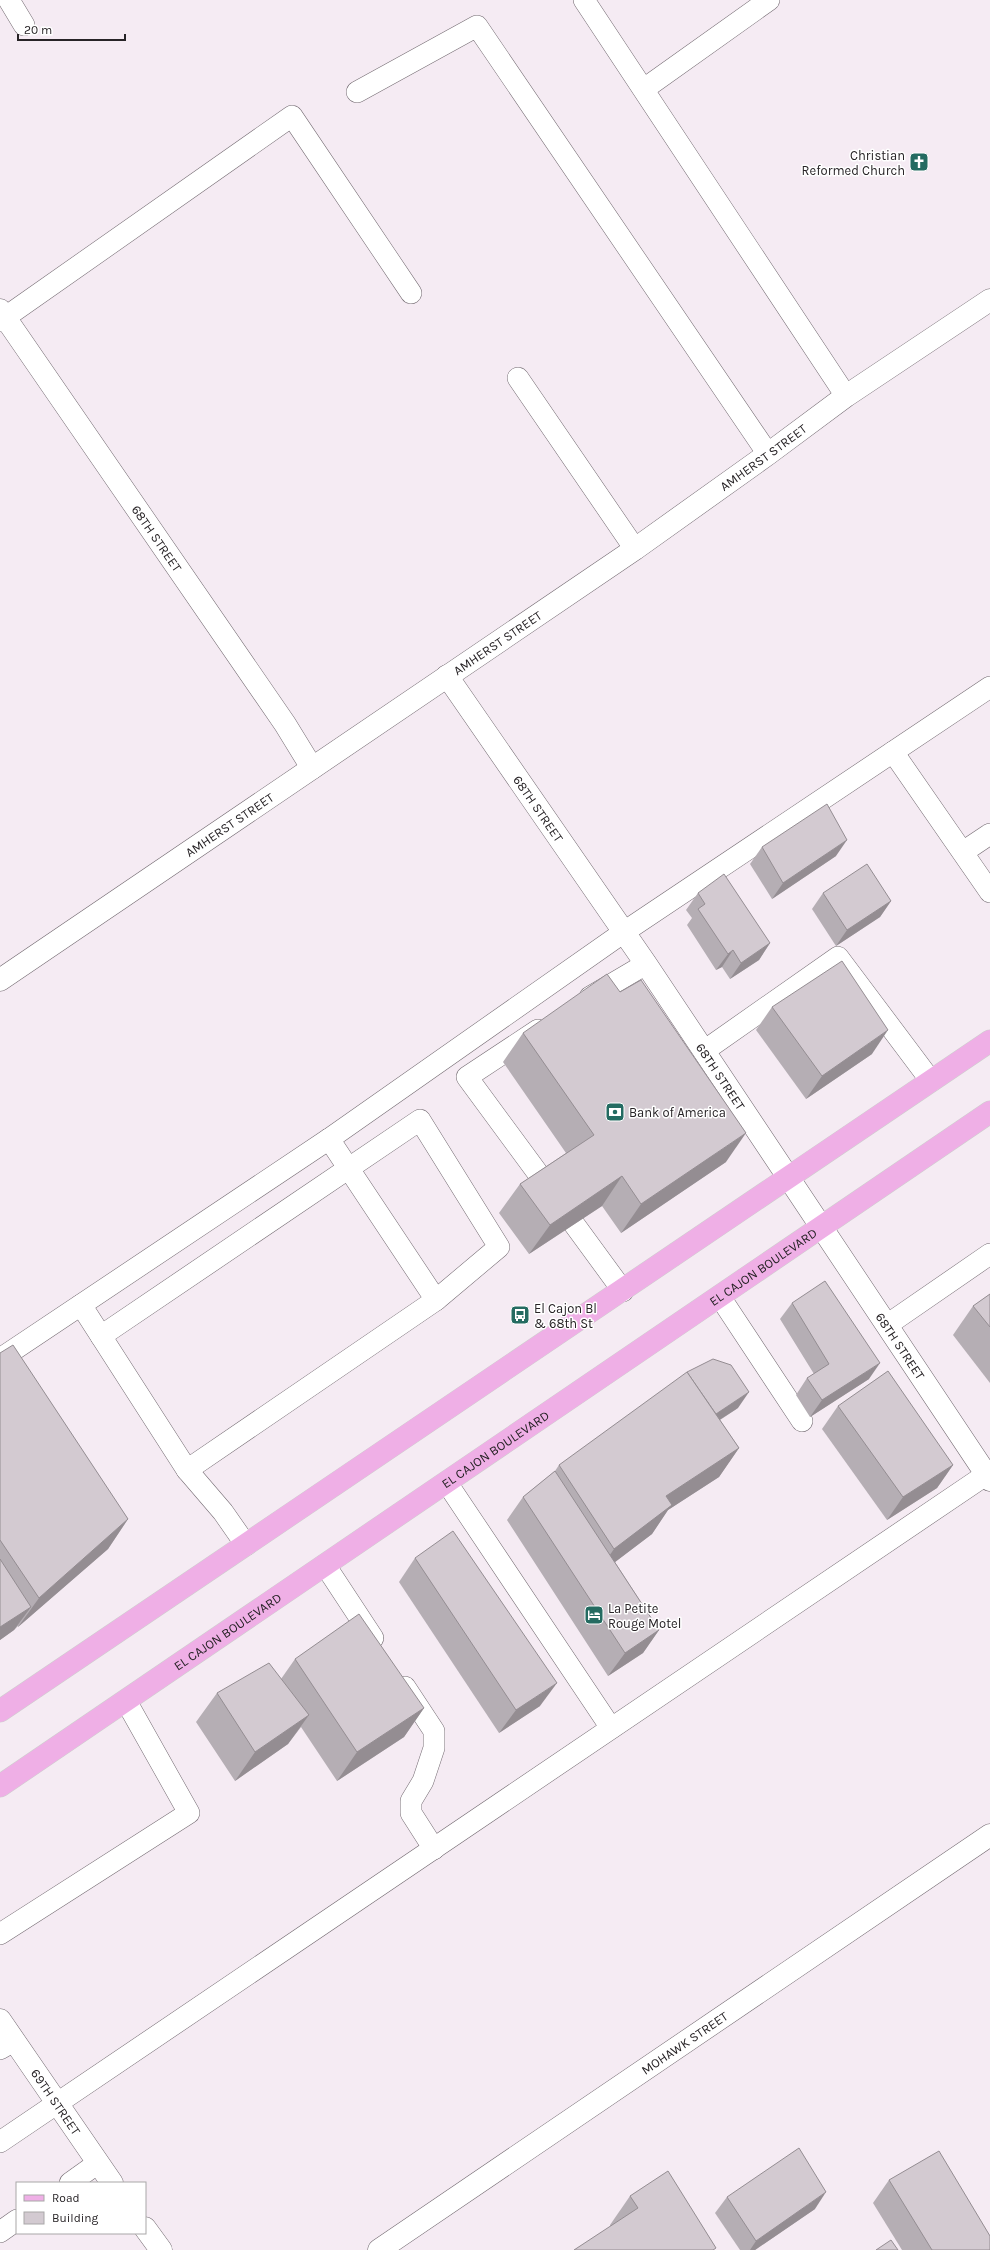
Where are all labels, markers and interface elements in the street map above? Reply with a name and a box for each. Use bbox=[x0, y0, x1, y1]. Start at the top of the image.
scale bar bbox=[18, 16, 125, 42]
text: 20 m bbox=[24, 23, 52, 37]
place label: Christian Reformed Church bbox=[802, 148, 905, 178]
church icon: Christian Reformed Church bbox=[908, 151, 930, 173]
street label: AMHERST STREET bbox=[717, 421, 810, 494]
street label: 68TH STREET bbox=[129, 502, 185, 575]
street label: AMHERST STREET bbox=[451, 607, 545, 678]
street label: 68TH STREET bbox=[510, 773, 567, 845]
street label: AMHERST STREET bbox=[182, 789, 277, 860]
street label: 68TH STREET bbox=[693, 1040, 748, 1113]
bank icon: Bank of America bbox=[604, 1101, 626, 1123]
place label: Bank of America bbox=[629, 1105, 726, 1120]
street label: EL CAJON BOULEVARD bbox=[707, 1225, 820, 1309]
place label: El Cajon Bl & 68th St bbox=[534, 1301, 597, 1331]
bus stop icon: El Cajon Bl & 68th St bbox=[509, 1304, 531, 1326]
street label: 68TH STREET bbox=[872, 1310, 928, 1383]
street label: EL CAJON BOULEVARD bbox=[439, 1407, 552, 1491]
street label: EL CAJON BOULEVARD bbox=[171, 1590, 284, 1674]
place label: La Petite Rouge Motel bbox=[608, 1601, 681, 1631]
hotel icon: La Petite Rouge Motel bbox=[583, 1604, 605, 1626]
street label: MOHAWK STREET bbox=[638, 2008, 731, 2078]
street label: 69TH STREET bbox=[28, 2066, 84, 2138]
legend bbox=[16, 2182, 146, 2234]
text: Road bbox=[52, 2191, 80, 2205]
text: Building bbox=[52, 2211, 99, 2225]

